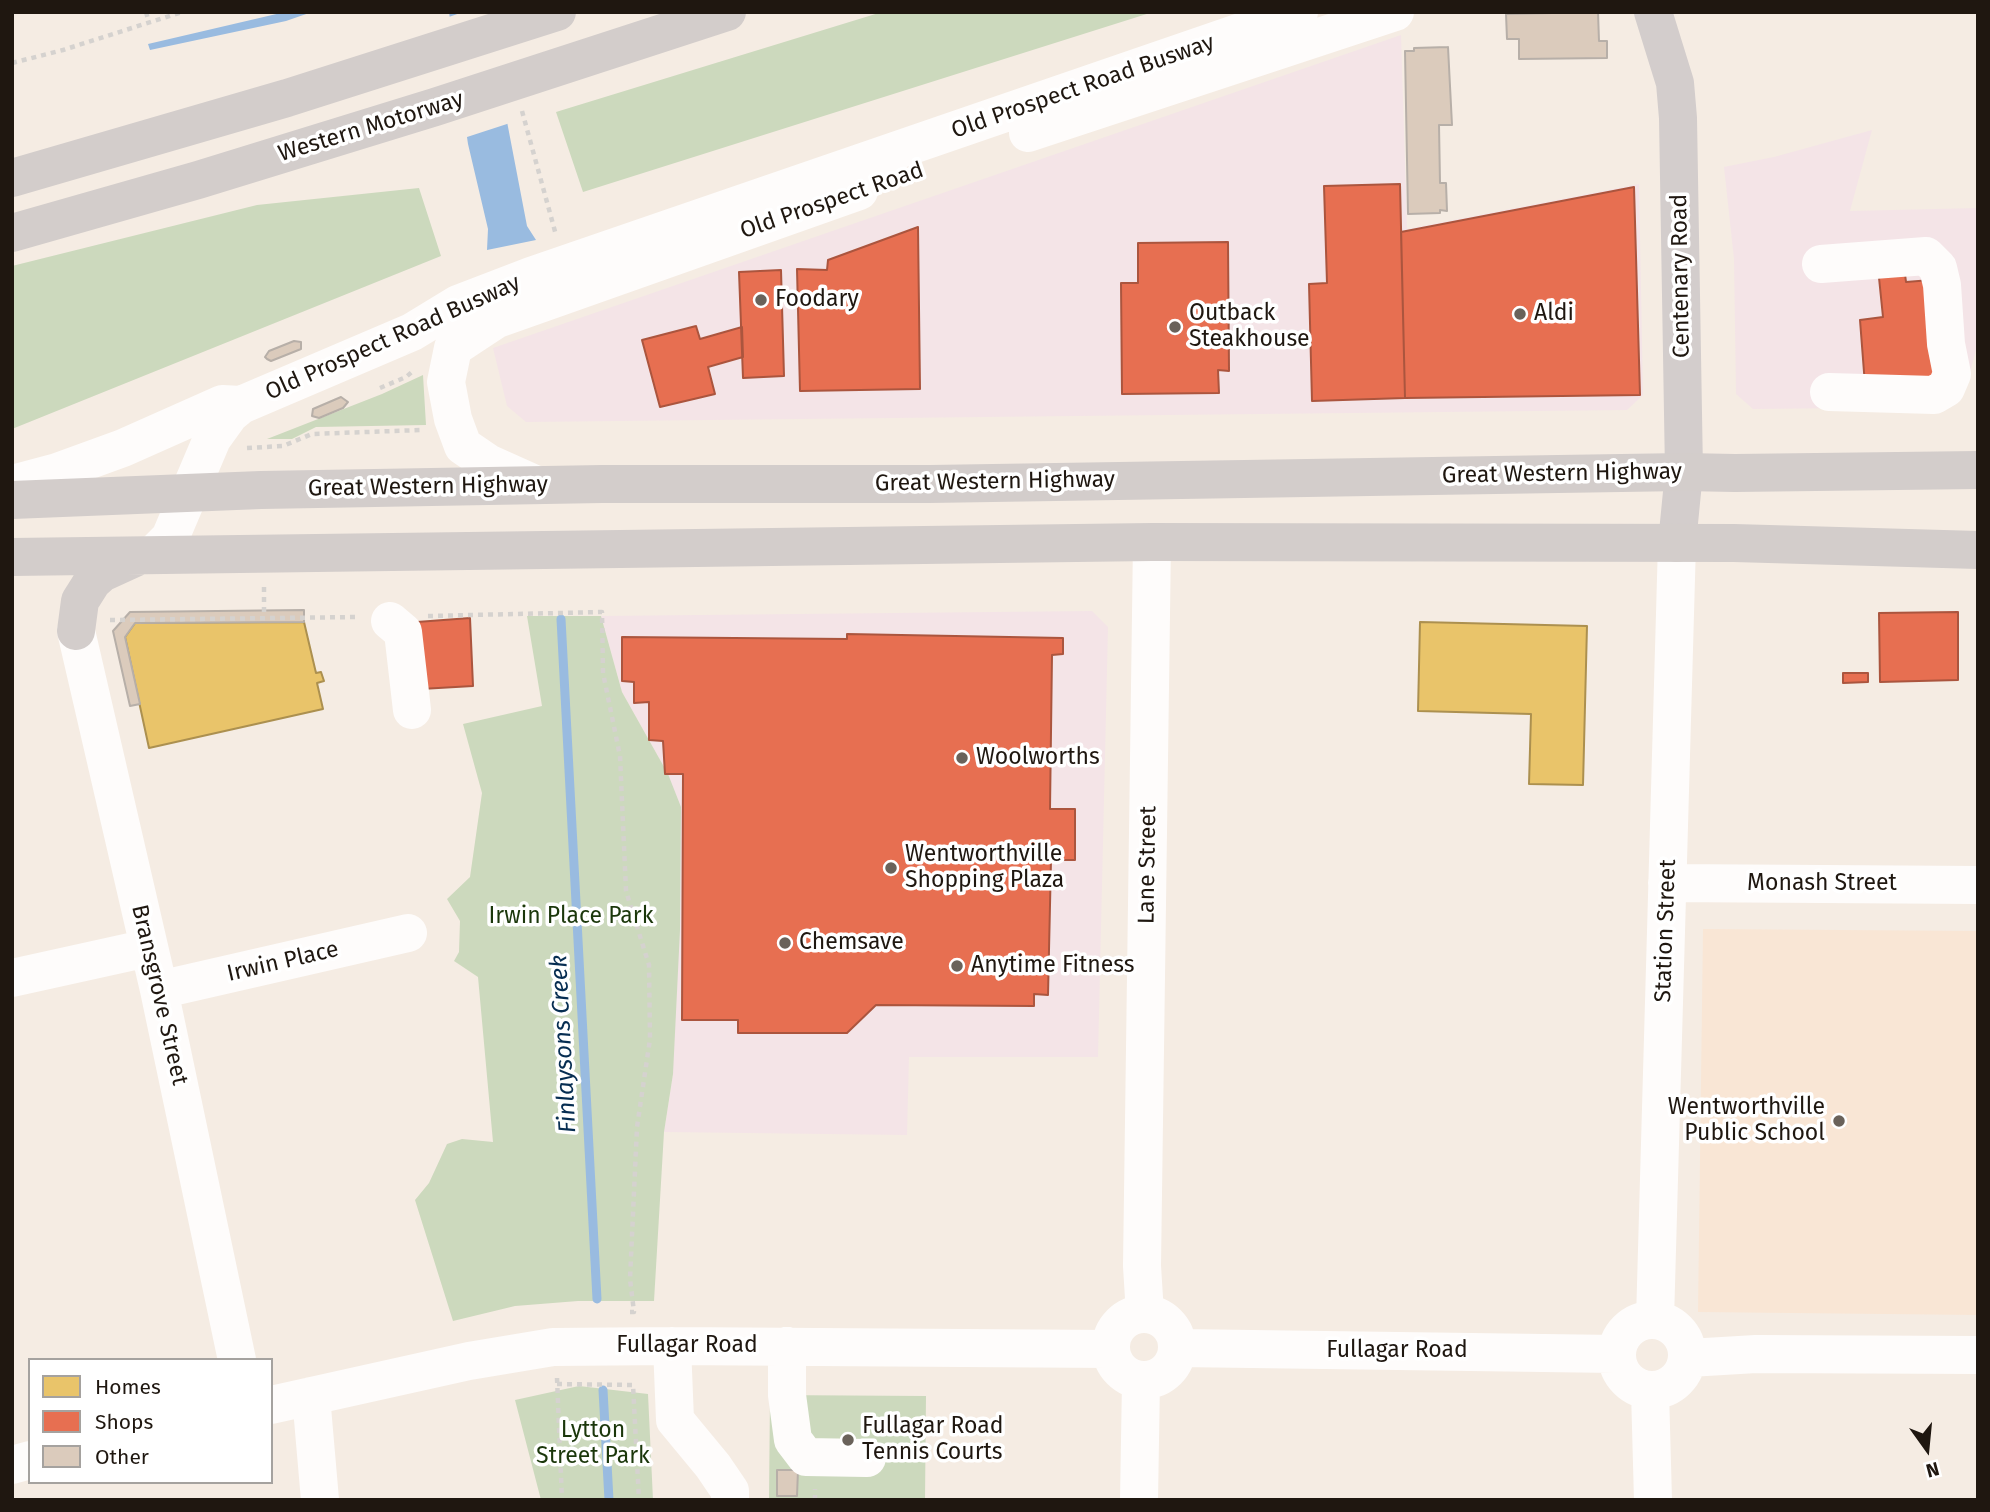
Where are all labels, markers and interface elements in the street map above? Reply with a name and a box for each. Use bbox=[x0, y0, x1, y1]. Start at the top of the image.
street label: Old Prospect Road Busway bbox=[948, 29, 1218, 145]
street label: Western Motorway bbox=[275, 86, 467, 168]
street label: Old Prospect Road bbox=[737, 157, 927, 245]
street label: Centenary Road bbox=[1666, 194, 1696, 358]
street label: Old Prospect Road Busway bbox=[261, 269, 525, 407]
place label: Foodary bbox=[775, 286, 859, 314]
marker: Foodary bbox=[753, 292, 769, 308]
place label: Outback Steakhouse bbox=[1189, 300, 1310, 354]
place label: Aldi bbox=[1534, 300, 1574, 328]
marker: Aldi bbox=[1512, 306, 1528, 322]
marker: Outback Steakhouse bbox=[1167, 319, 1183, 335]
street label: Great Western Highway bbox=[1442, 458, 1682, 490]
street label: Great Western Highway bbox=[875, 466, 1115, 498]
street label: Great Western Highway bbox=[308, 471, 548, 503]
place label: Woolworths bbox=[976, 744, 1100, 772]
marker: Woolworths bbox=[954, 750, 970, 766]
street label: Lane Street bbox=[1133, 806, 1163, 924]
place label: Wentworthville Shopping Plaza bbox=[905, 841, 1064, 895]
street label: Station Street bbox=[1650, 859, 1682, 1003]
marker: Wentworthville Shopping Plaza bbox=[883, 860, 899, 876]
street label: Monash Street bbox=[1747, 870, 1897, 898]
street label: Bransgrove Street bbox=[125, 902, 193, 1088]
park label: Irwin Place Park bbox=[489, 903, 653, 931]
place label: Chemsave bbox=[799, 929, 904, 957]
marker: Chemsave bbox=[777, 935, 793, 951]
street label: Irwin Place bbox=[225, 936, 341, 988]
place label: Anytime Fitness bbox=[971, 952, 1134, 980]
water label: Finlaysons Creek bbox=[545, 954, 583, 1134]
marker: Anytime Fitness bbox=[949, 958, 965, 974]
place label: Wentworthville Public School bbox=[1668, 1094, 1825, 1148]
marker: Wentworthville Public School bbox=[1831, 1113, 1847, 1129]
street label: Fullagar Road bbox=[616, 1332, 758, 1360]
street label: Fullagar Road bbox=[1326, 1337, 1468, 1365]
legend bbox=[28, 1358, 273, 1484]
text: Homes bbox=[95, 1374, 161, 1400]
text: Shops bbox=[95, 1409, 153, 1435]
place label: Fullagar Road Tennis Courts bbox=[862, 1413, 1004, 1467]
north arrow bbox=[1892, 1414, 1962, 1484]
park label: Lytton Street Park bbox=[536, 1417, 650, 1471]
marker: Fullagar Road Tennis Courts bbox=[840, 1432, 856, 1448]
text: Other bbox=[95, 1444, 149, 1470]
text: N bbox=[1924, 1457, 1942, 1483]

